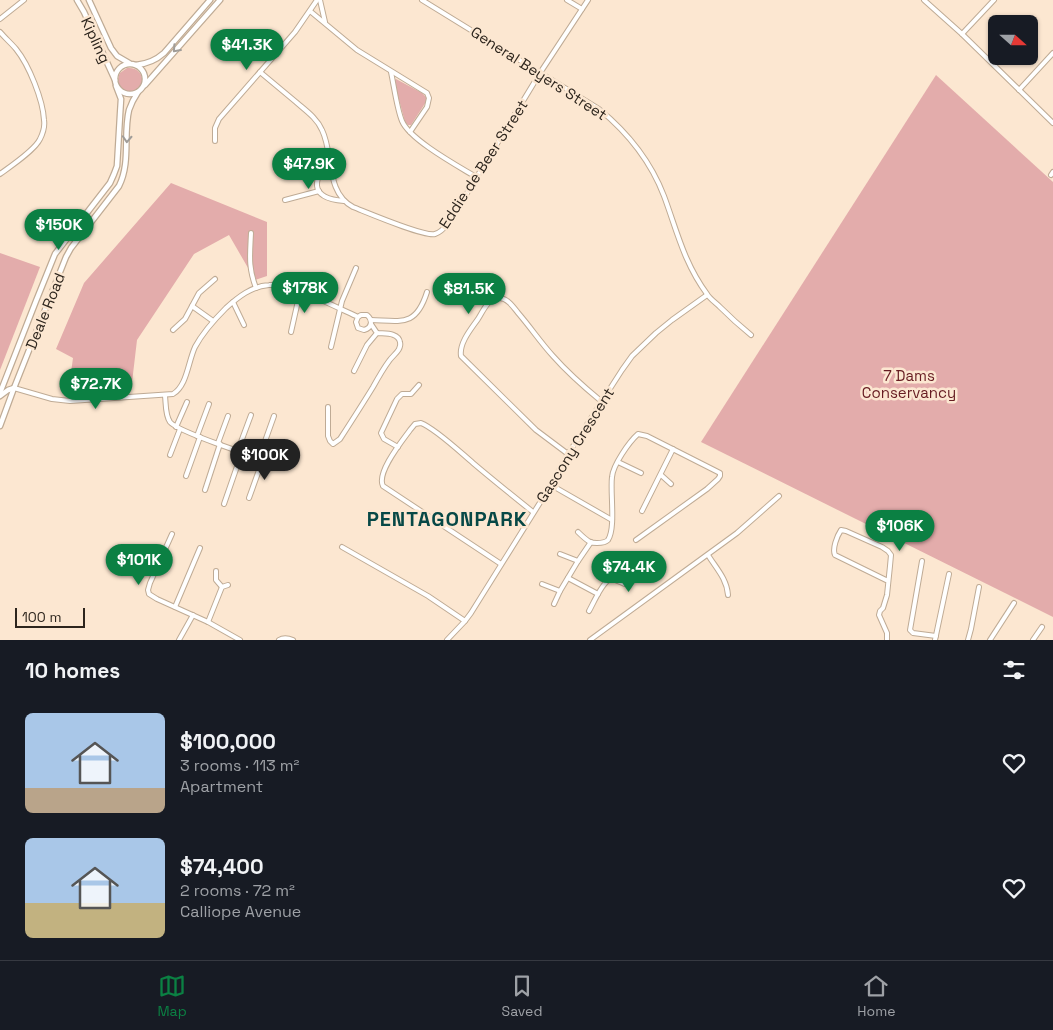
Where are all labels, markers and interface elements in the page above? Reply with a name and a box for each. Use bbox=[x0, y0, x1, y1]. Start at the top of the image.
street label: Kipling bbox=[77, 14, 115, 66]
north arrow bbox=[988, 15, 1038, 65]
map controls bbox=[988, 15, 1038, 65]
street label: General Beyers Street bbox=[467, 22, 611, 124]
pin: $41.3K bbox=[206, 28, 288, 71]
text: $41.3K bbox=[221, 34, 273, 55]
one-way arrow bbox=[173, 44, 182, 53]
street label: Eddie de Beer Street bbox=[434, 96, 532, 232]
one-way arrow bbox=[121, 135, 132, 143]
pin: $47.9K bbox=[268, 148, 350, 190]
text: $47.9K bbox=[283, 153, 335, 174]
pin: $150K bbox=[24, 208, 94, 251]
text: $150K bbox=[36, 214, 82, 235]
street label: Deale Road bbox=[21, 270, 69, 352]
pin: $178K bbox=[270, 272, 340, 314]
pin: $81.5K bbox=[428, 272, 510, 315]
text: $178K bbox=[282, 277, 328, 298]
text: $81.5K bbox=[444, 278, 494, 299]
park label: 7 Dams Conservancy bbox=[862, 366, 956, 402]
pin: $72.7K bbox=[55, 368, 137, 410]
text: $72.7K bbox=[70, 373, 122, 394]
street label: Gascony Crescent bbox=[532, 384, 618, 506]
pin: $100K bbox=[230, 438, 300, 481]
text: $100K bbox=[241, 444, 289, 465]
district label: PENTAGONPARK bbox=[367, 506, 527, 532]
pin: $106K bbox=[865, 510, 935, 552]
text: $106K bbox=[876, 515, 924, 536]
pin: $101K bbox=[104, 544, 174, 586]
text: $101K bbox=[117, 549, 161, 570]
pin: $74.4K bbox=[588, 550, 670, 593]
text: $74.4K bbox=[603, 556, 655, 577]
scale bar bbox=[15, 605, 85, 628]
text: 100 m bbox=[22, 608, 61, 626]
icon: filters bbox=[1000, 656, 1028, 684]
text: 10 homes bbox=[25, 657, 120, 684]
text: $100,000 bbox=[180, 728, 276, 755]
icon: home bbox=[65, 733, 125, 793]
icon: heart bbox=[1000, 749, 1028, 777]
text: 3 rooms · 113 m² bbox=[180, 755, 299, 776]
text: Apartment bbox=[180, 776, 263, 797]
text: $74,400 bbox=[180, 853, 264, 880]
icon: home bbox=[65, 858, 125, 918]
icon: heart bbox=[1000, 874, 1028, 902]
text: 2 rooms · 72 m² bbox=[180, 880, 295, 901]
text: Calliope Avenue bbox=[180, 901, 301, 922]
tab: Map bbox=[157, 972, 187, 1020]
tab: Saved bbox=[502, 972, 542, 1020]
tab: Home bbox=[857, 972, 896, 1020]

